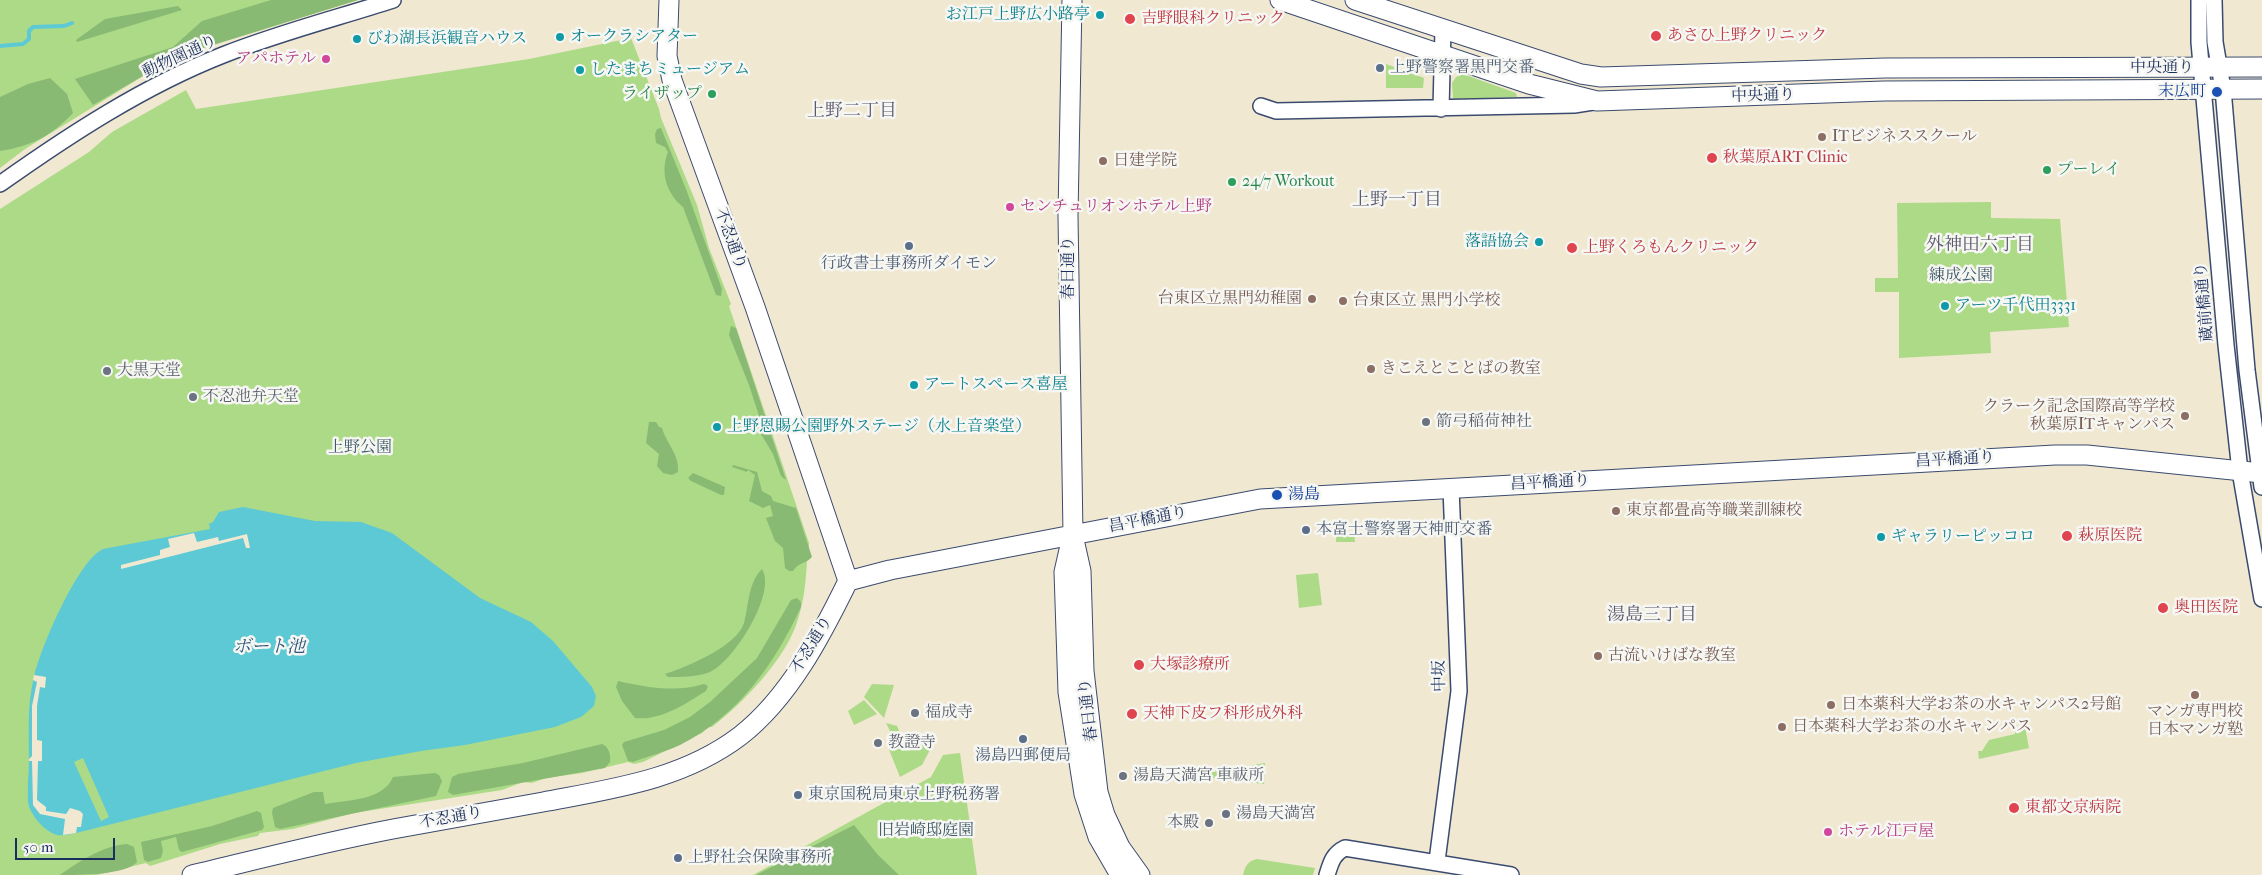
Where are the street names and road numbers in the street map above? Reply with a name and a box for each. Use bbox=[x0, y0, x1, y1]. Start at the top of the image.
street label: 動物園通り bbox=[140, 31, 220, 83]
street label: 中央通り bbox=[2130, 58, 2194, 78]
street label: 中央通り bbox=[1731, 85, 1795, 107]
street label: 不忍通り bbox=[710, 206, 750, 272]
street label: 春日通り bbox=[1059, 236, 1079, 300]
street label: 蔵前橋通り bbox=[2192, 261, 2218, 343]
street label: 昌平橋通り bbox=[1915, 448, 1995, 472]
street label: 昌平橋通り bbox=[1510, 471, 1590, 495]
street label: 昌平橋通り bbox=[1107, 503, 1189, 537]
street label: 不忍通り bbox=[787, 613, 837, 677]
street label: 中坂 bbox=[1430, 660, 1450, 692]
street label: 春日通り bbox=[1076, 677, 1102, 743]
street label: 不忍通り bbox=[418, 803, 484, 833]

